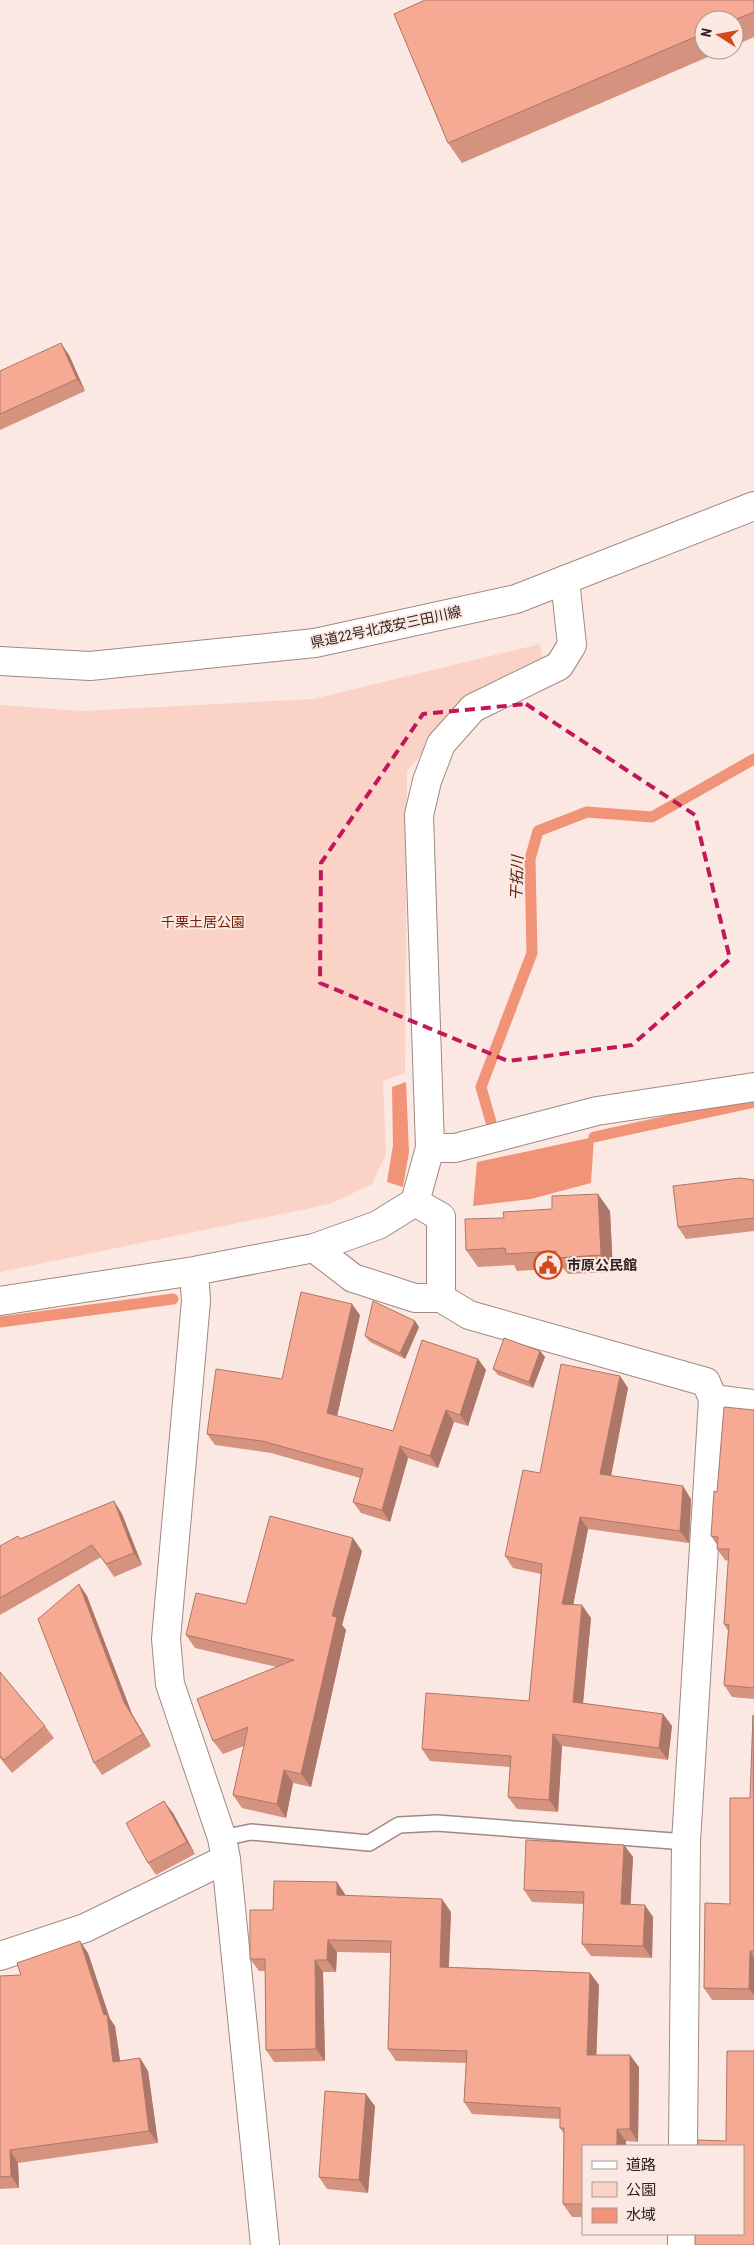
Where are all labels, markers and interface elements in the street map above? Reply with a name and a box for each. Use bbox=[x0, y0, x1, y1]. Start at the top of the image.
north arrow bbox=[694, 10, 744, 60]
text: N bbox=[698, 27, 715, 38]
street label: 県道22号北茂安三田川線 bbox=[309, 603, 463, 651]
water label: 干拓川 bbox=[507, 853, 527, 901]
park label: 千栗土居公園 bbox=[161, 914, 245, 930]
public building icon: 市原公民館 bbox=[533, 1250, 563, 1280]
place label: 市原公民館 bbox=[567, 1257, 637, 1273]
legend bbox=[582, 2145, 744, 2235]
text: 道路 bbox=[626, 2156, 656, 2174]
text: 公園 bbox=[626, 2181, 656, 2199]
text: 水域 bbox=[626, 2206, 656, 2224]

